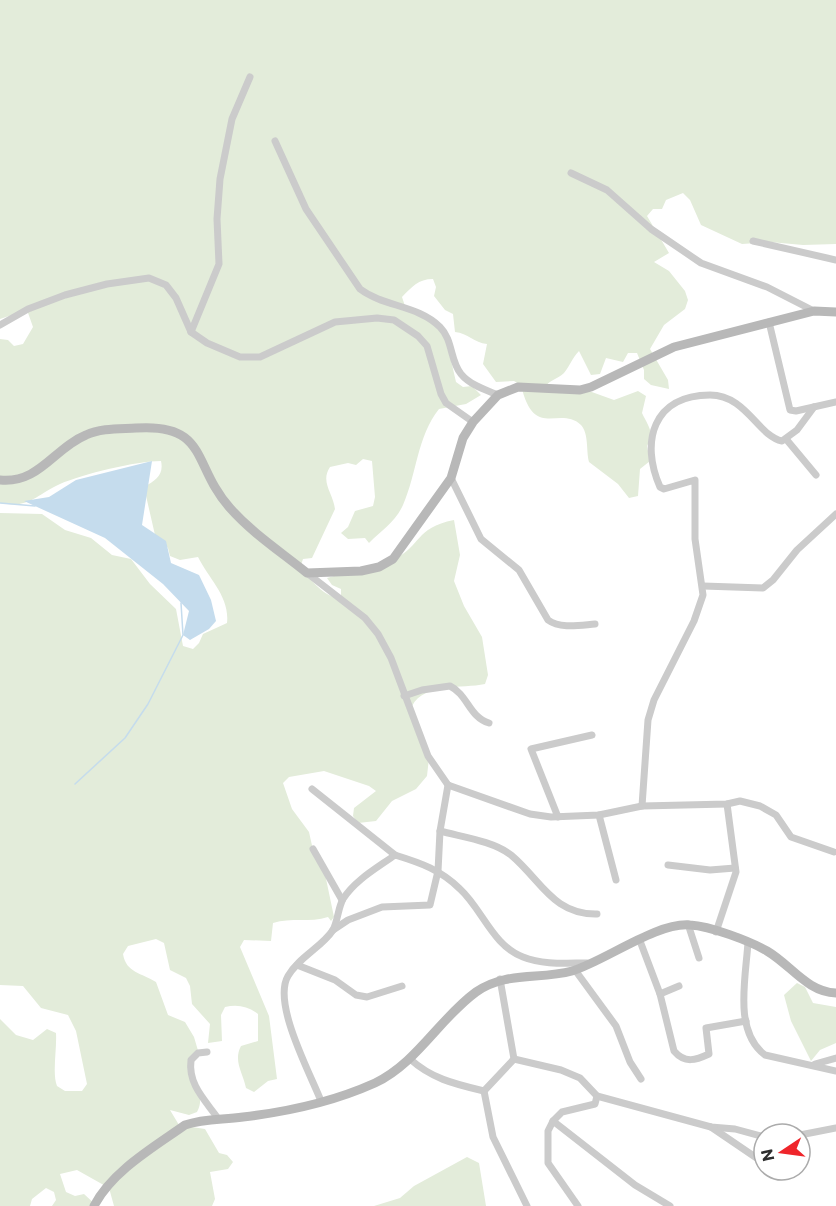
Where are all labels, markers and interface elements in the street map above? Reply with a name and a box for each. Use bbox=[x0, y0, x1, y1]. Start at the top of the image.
north arrow bbox=[752, 1122, 812, 1182]
text: N bbox=[756, 1148, 778, 1163]

